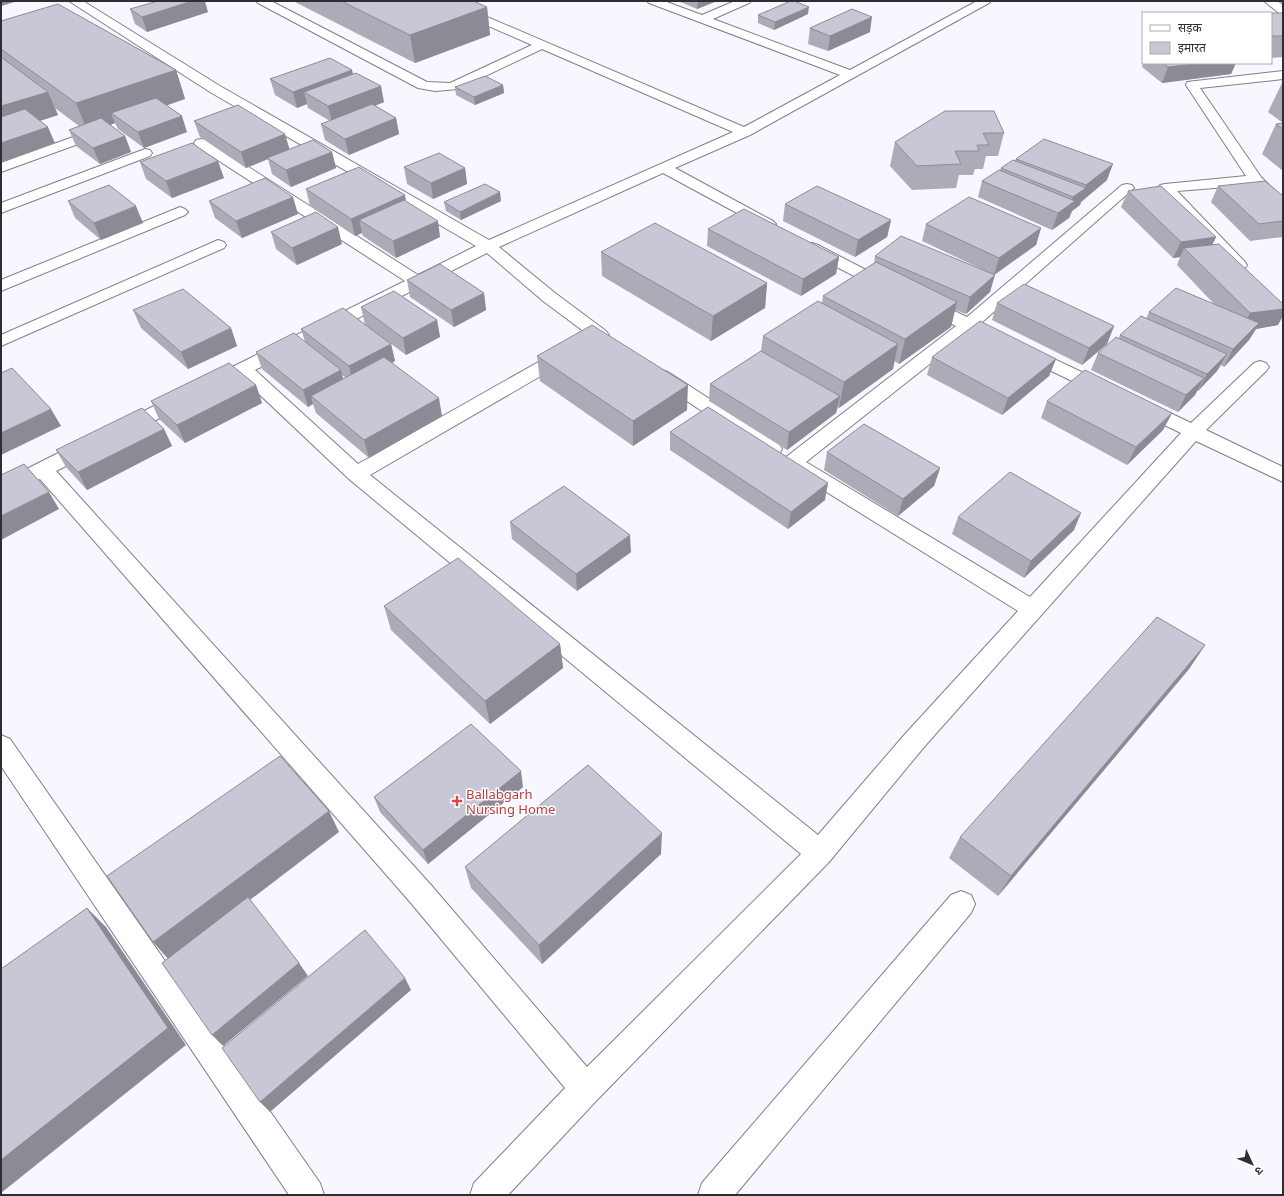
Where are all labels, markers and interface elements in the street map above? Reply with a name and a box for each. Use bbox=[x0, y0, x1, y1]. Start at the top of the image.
legend bbox=[1142, 12, 1272, 64]
text: सड़क bbox=[1178, 21, 1203, 37]
text: इमारत bbox=[1178, 41, 1207, 57]
place label: Ballabgarh Nursing Home bbox=[466, 787, 555, 819]
marker: Ballabgarh Nursing Home bbox=[451, 795, 463, 807]
north arrow bbox=[1232, 1144, 1272, 1184]
text: उ bbox=[1251, 1163, 1266, 1178]

